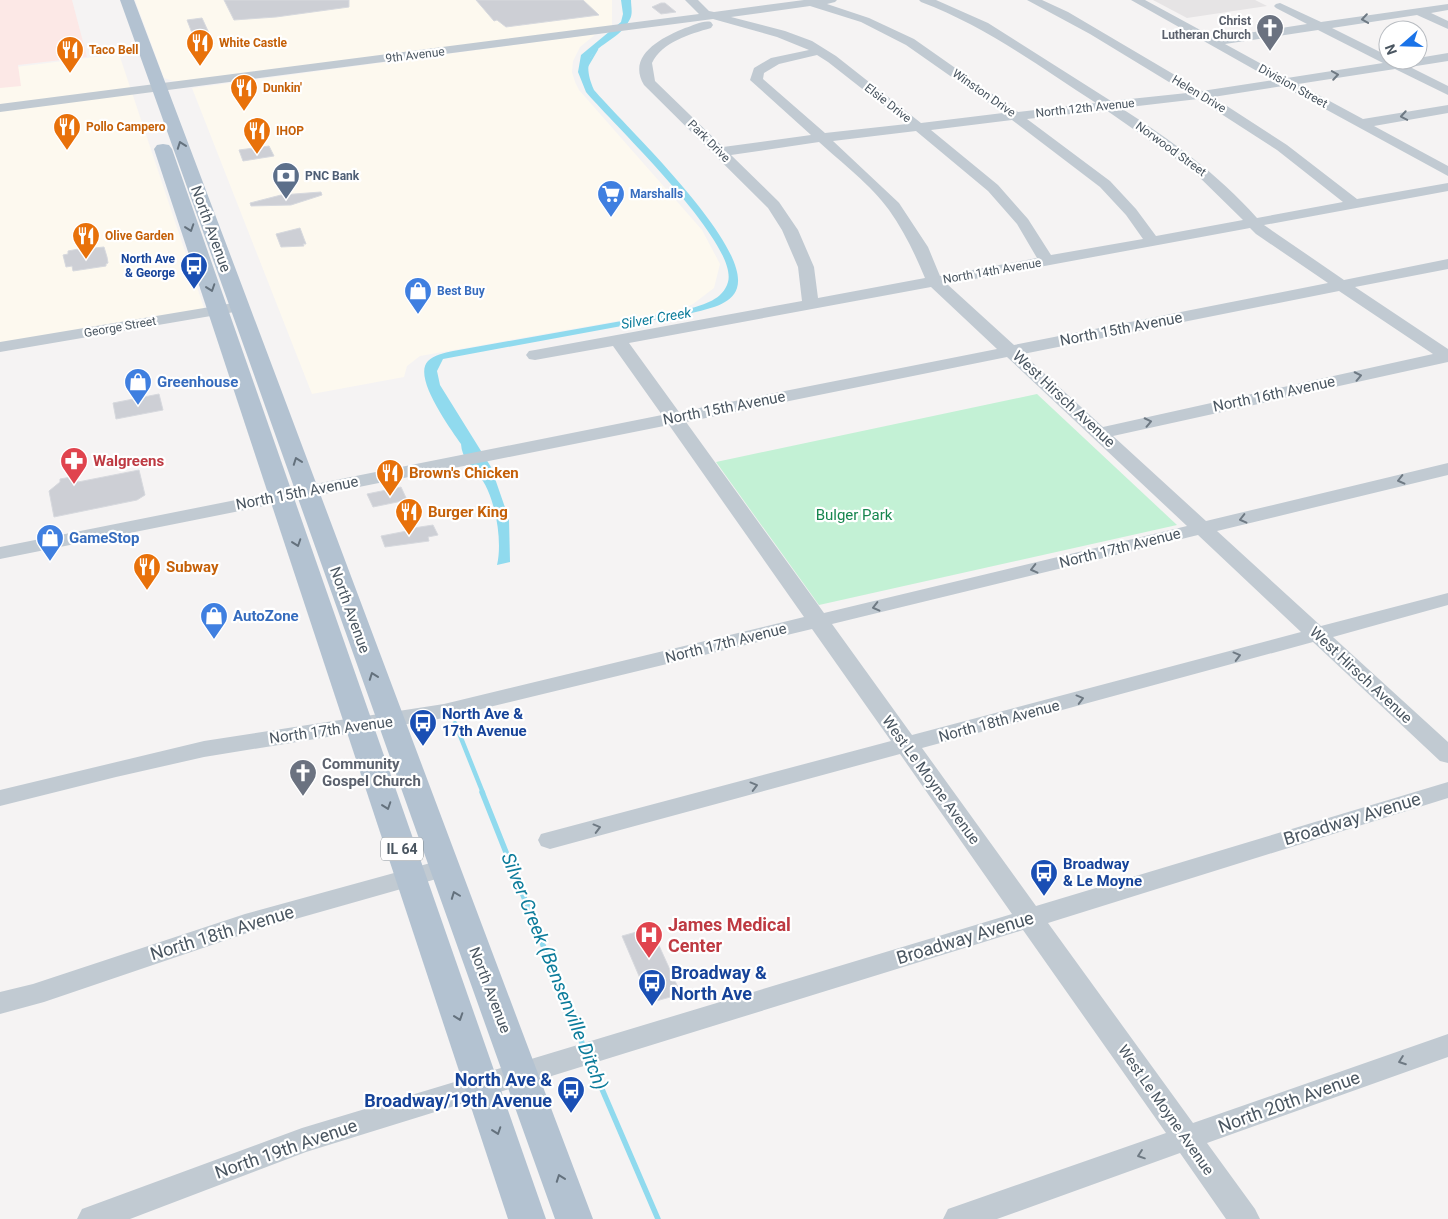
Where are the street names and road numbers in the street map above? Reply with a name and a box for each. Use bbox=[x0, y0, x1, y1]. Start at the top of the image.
street label: 9th Avenue bbox=[385, 44, 445, 66]
street label: Division Street bbox=[1256, 61, 1330, 111]
street label: Winston Drive bbox=[950, 66, 1018, 120]
street label: Helen Drive bbox=[1169, 72, 1229, 116]
street label: Elsie Drive bbox=[862, 81, 914, 125]
street label: North 12th Avenue bbox=[1035, 96, 1135, 120]
street label: Park Drive bbox=[685, 117, 733, 165]
street label: Norwood Street bbox=[1133, 119, 1209, 179]
street label: North Avenue bbox=[187, 183, 235, 275]
street label: North 14th Avenue bbox=[942, 255, 1042, 287]
street label: North 15th Avenue bbox=[1058, 308, 1184, 350]
street label: George Street bbox=[83, 314, 157, 340]
street label: West Hirsch Avenue bbox=[1009, 347, 1119, 451]
street label: North 16th Avenue bbox=[1211, 372, 1337, 416]
street label: North 15th Avenue bbox=[661, 387, 787, 429]
street label: North 15th Avenue bbox=[234, 472, 360, 514]
street label: North 17th Avenue bbox=[1057, 524, 1183, 572]
street label: North Avenue bbox=[326, 564, 374, 656]
street label: North 17th Avenue bbox=[663, 619, 789, 667]
street label: West Hirsch Avenue bbox=[1306, 623, 1416, 727]
street label: North 18th Avenue bbox=[937, 696, 1061, 746]
street label: North 17th Avenue bbox=[268, 712, 394, 748]
street label: West Le Moyne Avenue bbox=[878, 712, 984, 848]
street label: Broadway Avenue bbox=[1281, 788, 1423, 849]
road number: IL 64 bbox=[381, 838, 423, 861]
street label: North 18th Avenue bbox=[147, 901, 296, 964]
street label: Broadway Avenue bbox=[894, 907, 1036, 968]
street label: North Avenue bbox=[465, 944, 515, 1036]
street label: West Le Moyne Avenue bbox=[1114, 1041, 1218, 1179]
street label: North 20th Avenue bbox=[1215, 1066, 1363, 1137]
street label: North 19th Avenue bbox=[212, 1114, 360, 1183]

